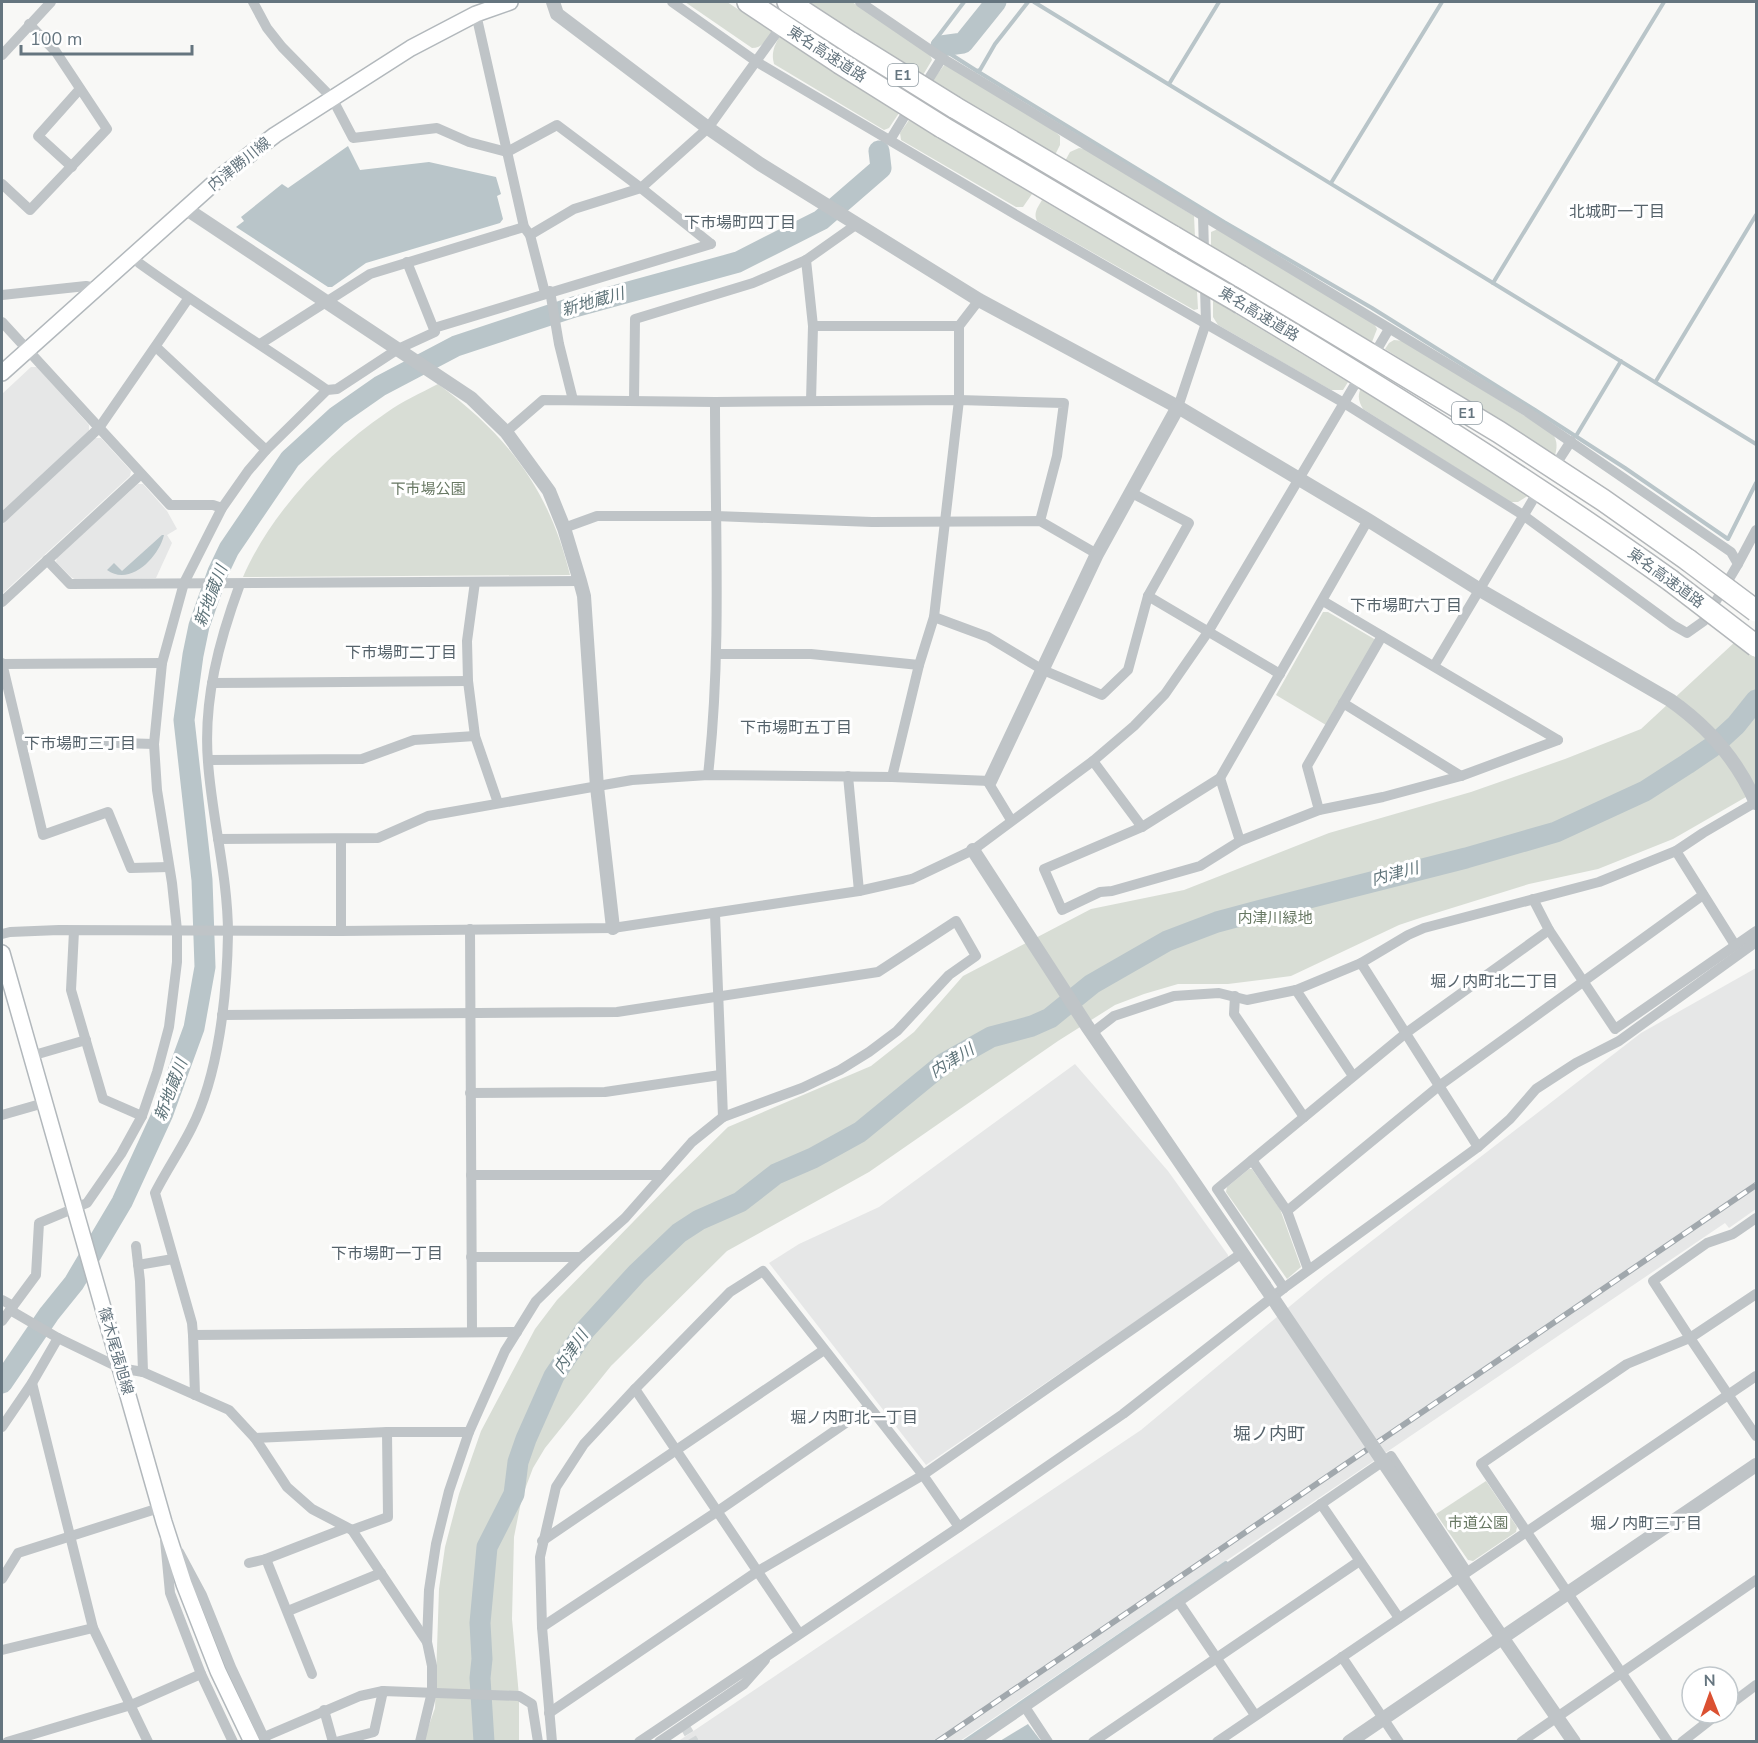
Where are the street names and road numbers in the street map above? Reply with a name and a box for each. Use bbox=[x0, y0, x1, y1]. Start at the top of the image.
street label: 東名高速道路 bbox=[784, 21, 870, 87]
road number: E1 bbox=[888, 64, 918, 86]
street label: 内津勝川線 bbox=[204, 133, 274, 195]
street label: 東名高速道路 bbox=[1215, 282, 1303, 346]
road number: E1 bbox=[1452, 402, 1482, 424]
street label: 東名高速道路 bbox=[1624, 543, 1708, 613]
street label: 篠木尾張旭線 bbox=[94, 1305, 138, 1397]

